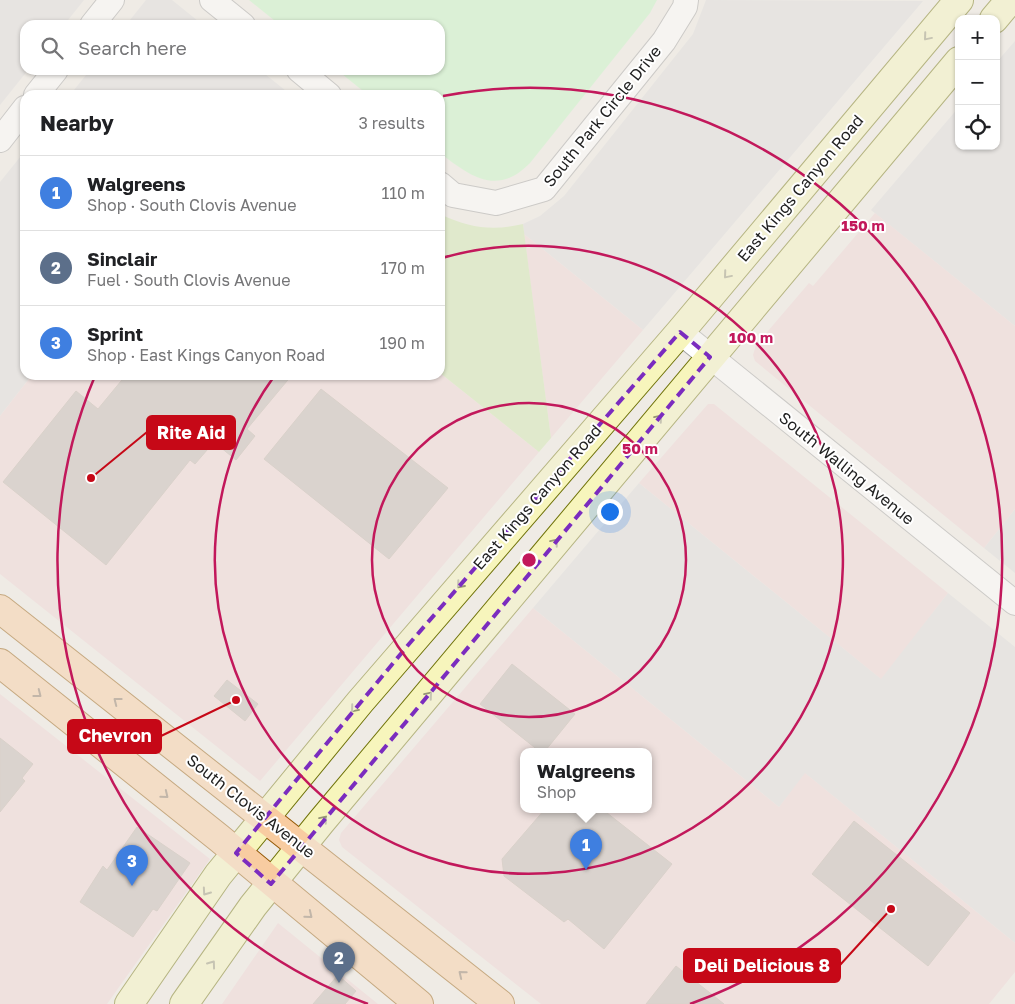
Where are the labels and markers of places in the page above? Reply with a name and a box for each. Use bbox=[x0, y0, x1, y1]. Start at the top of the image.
callout: Rite Aid bbox=[147, 416, 235, 449]
centre of rings bbox=[520, 551, 538, 569]
callout: Chevron bbox=[68, 720, 161, 753]
pin: 1 bbox=[570, 829, 602, 870]
pin: 3 bbox=[116, 845, 148, 886]
pin: 2 bbox=[323, 942, 355, 983]
callout: Deli Delicious 8 bbox=[684, 949, 840, 982]

